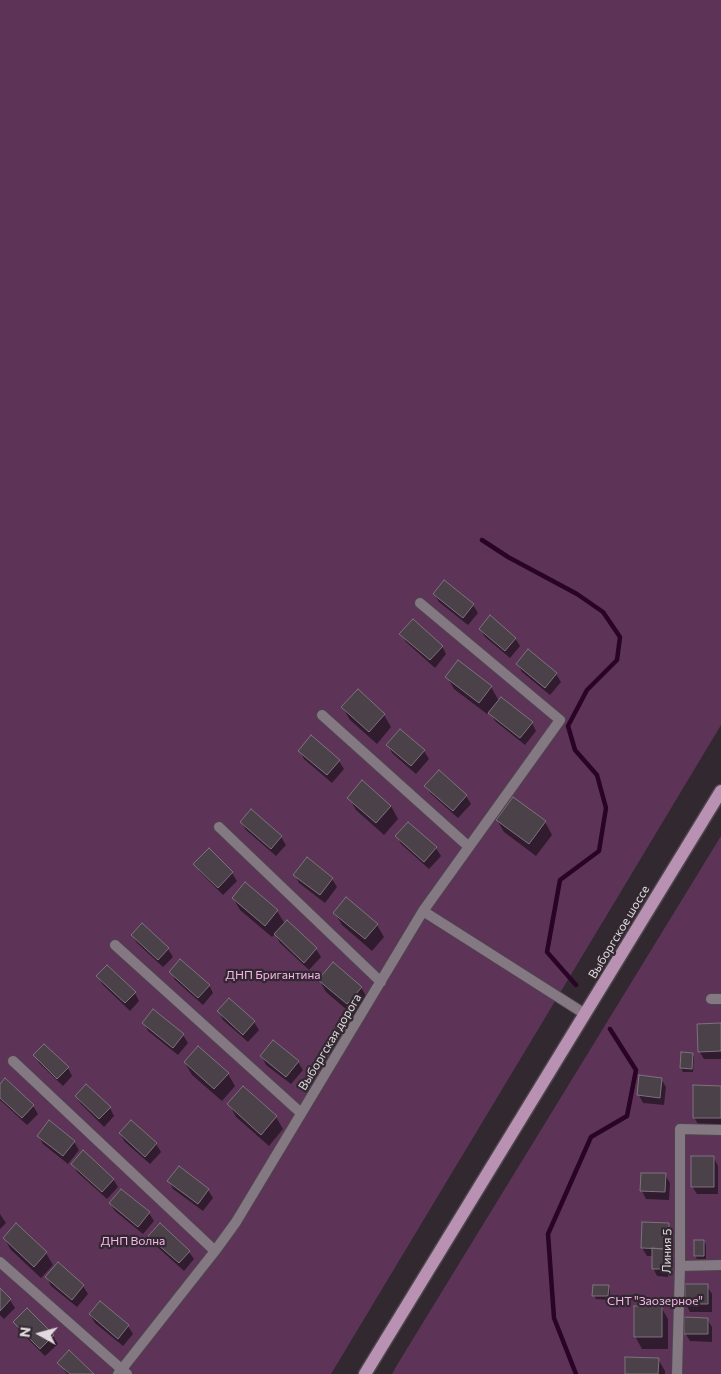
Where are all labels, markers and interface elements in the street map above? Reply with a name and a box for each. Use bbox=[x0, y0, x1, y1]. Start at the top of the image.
street label: Выборгское шоссе bbox=[585, 883, 653, 981]
park label: ДНП Бригантина bbox=[226, 968, 320, 982]
street label: Выборгская дорога bbox=[295, 991, 365, 1093]
street label: Линия 5 bbox=[659, 1228, 675, 1274]
park label: ДНП Волна bbox=[101, 1234, 165, 1248]
park label: СНТ "Заозерное" bbox=[607, 1294, 703, 1308]
north arrow bbox=[15, 1309, 65, 1359]
text: N bbox=[16, 1326, 34, 1338]

